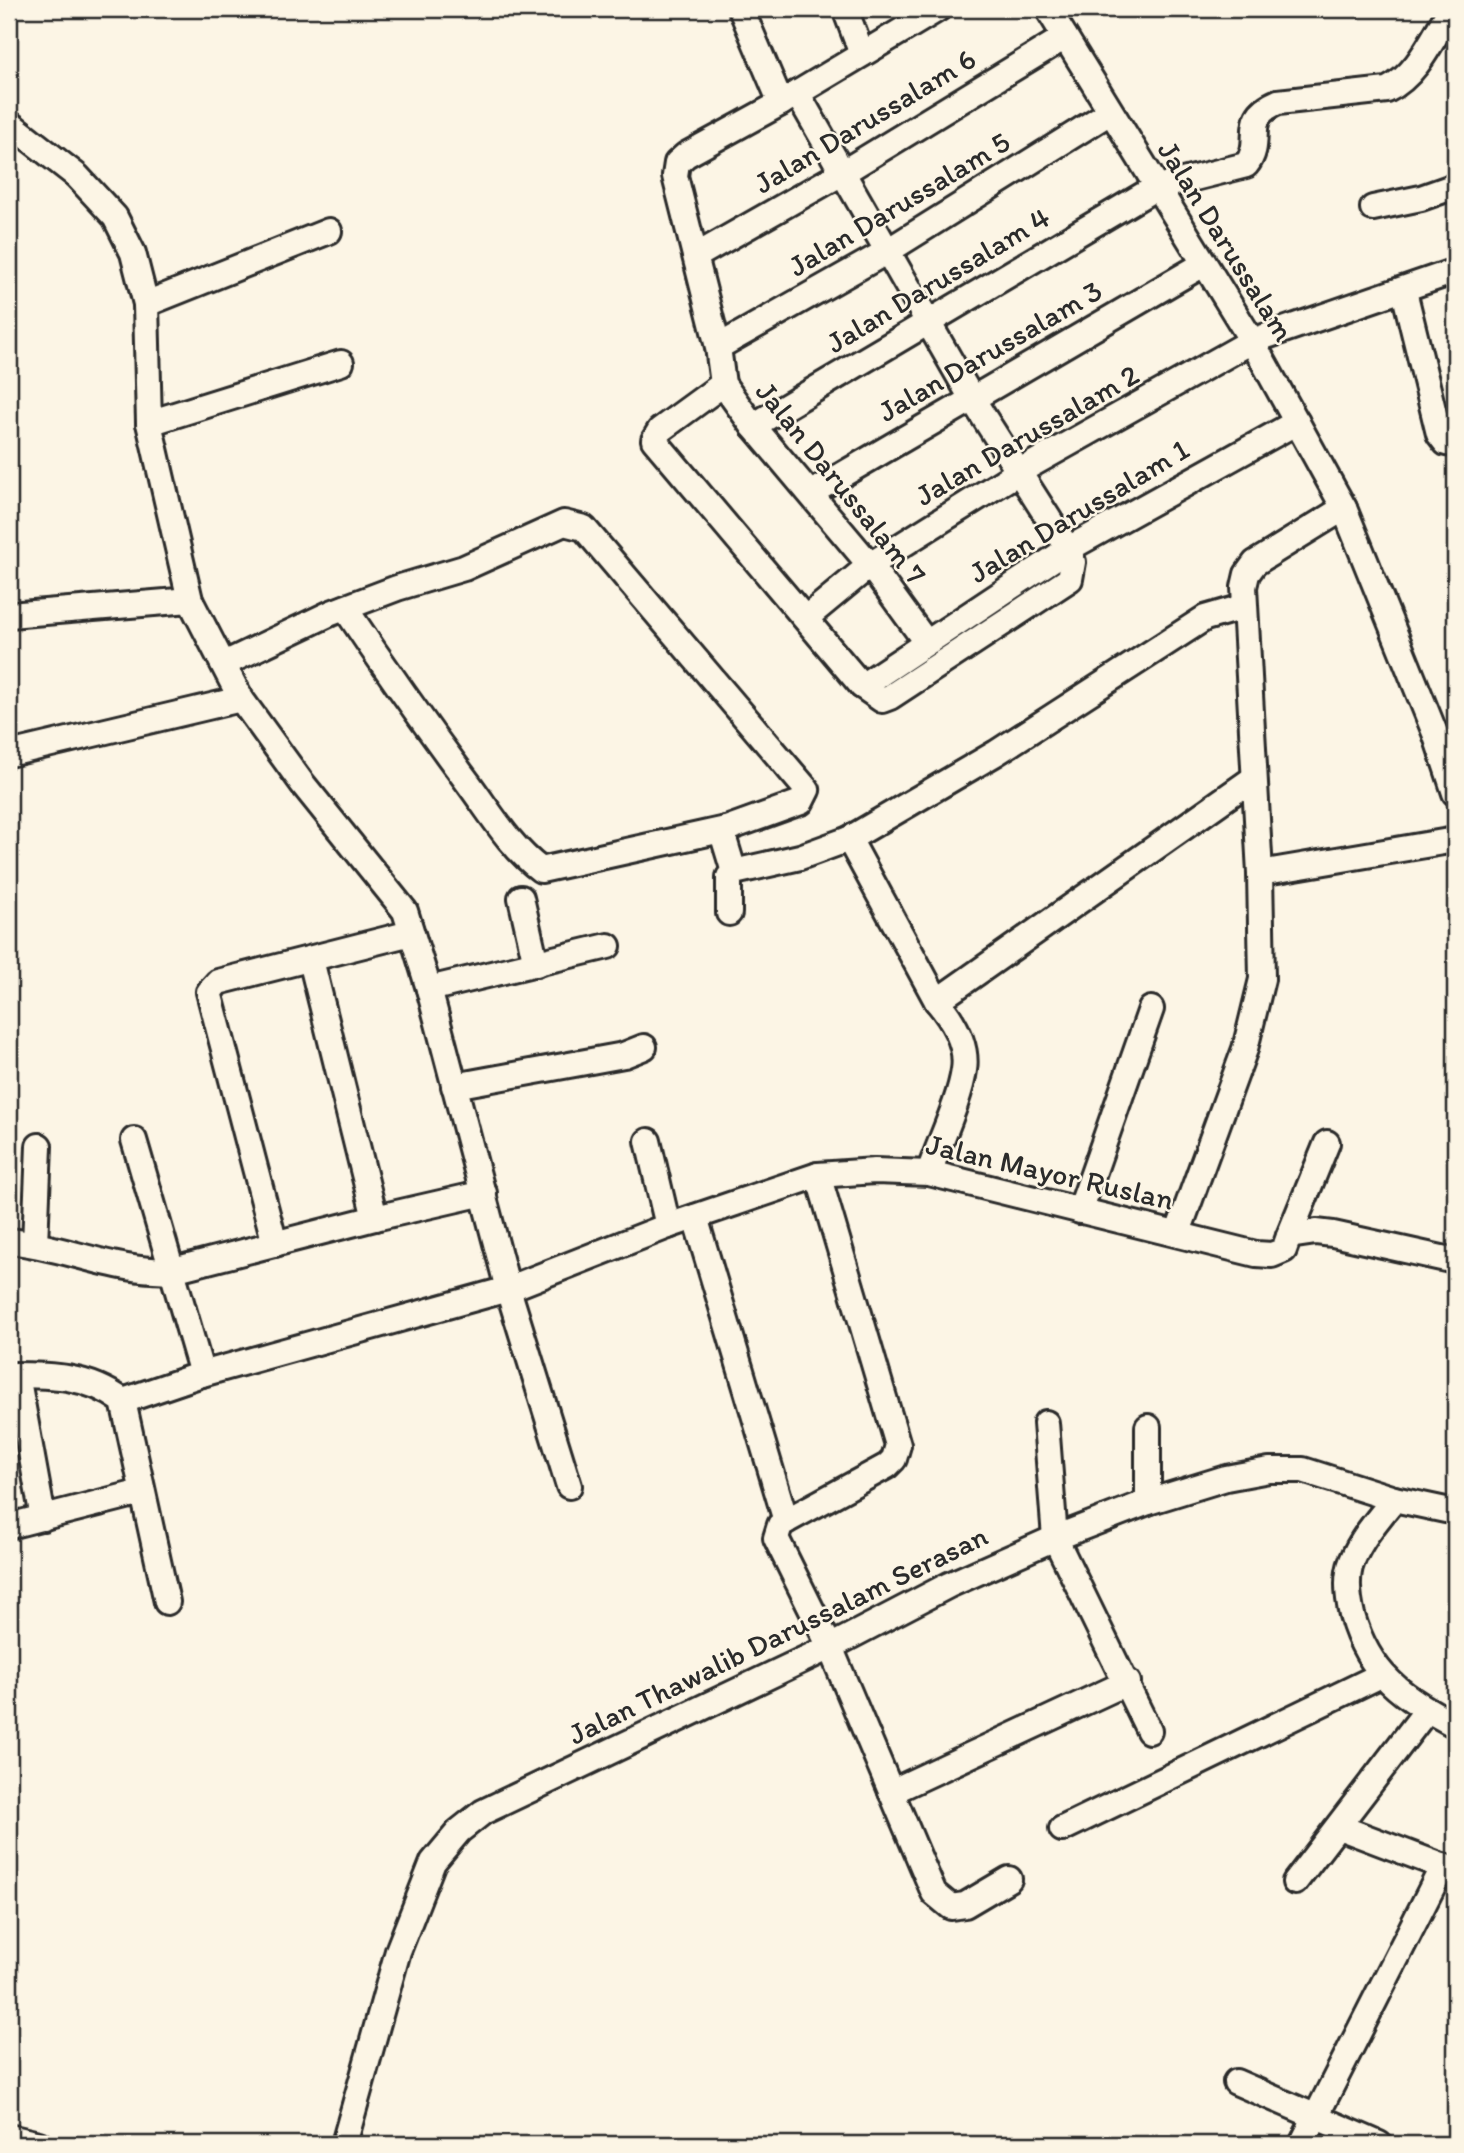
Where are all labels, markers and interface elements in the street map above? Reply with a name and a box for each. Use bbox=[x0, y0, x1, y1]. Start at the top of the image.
street label: Jalan Darussalam 6 bbox=[747, 40, 982, 201]
street label: Jalan Darussalam 5 bbox=[781, 123, 1016, 284]
street label: Jalan Darussalam bbox=[1150, 134, 1303, 348]
street label: Jalan Darussalam 4 bbox=[819, 198, 1056, 361]
street label: Jalan Darussalam 3 bbox=[871, 271, 1108, 430]
street label: Jalan Darussalam 2 bbox=[908, 355, 1145, 514]
street label: Jalan Darussalam 7 bbox=[748, 373, 935, 592]
street label: Jalan Darussalam 1 bbox=[962, 430, 1196, 591]
street label: Jalan Mayor Ruslan bbox=[923, 1125, 1178, 1218]
street label: Jalan Thawalib Darussalam Serasan bbox=[562, 1517, 993, 1752]

